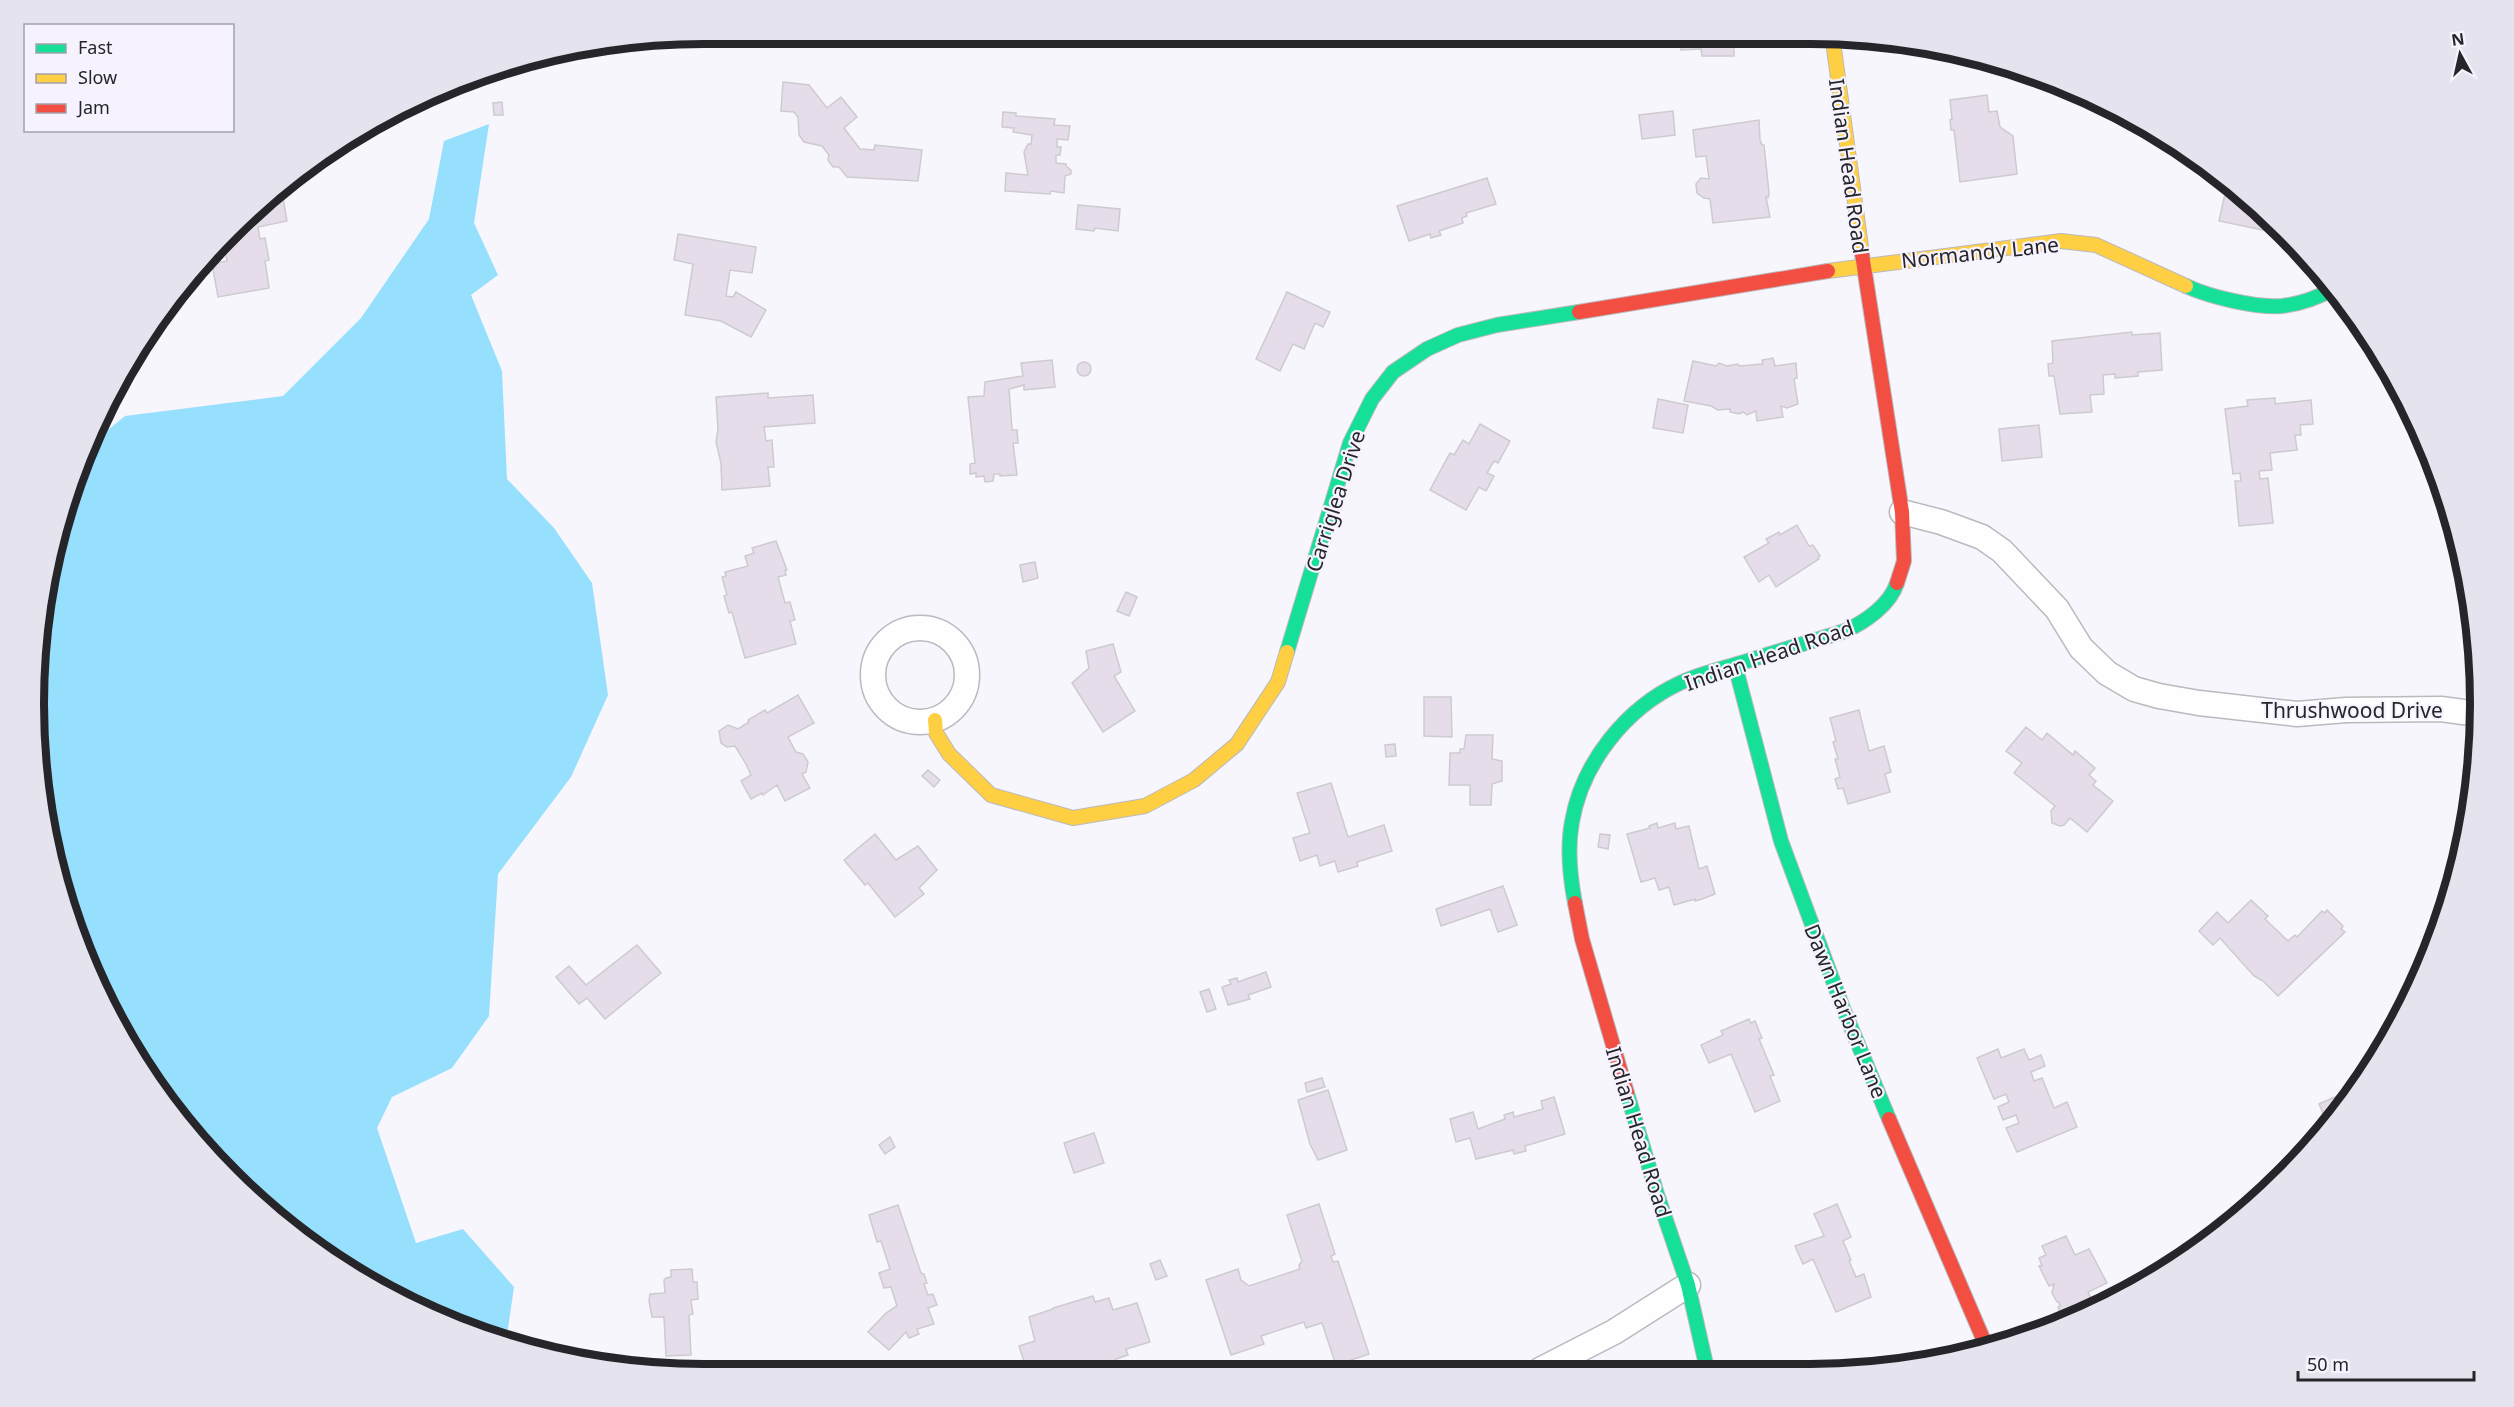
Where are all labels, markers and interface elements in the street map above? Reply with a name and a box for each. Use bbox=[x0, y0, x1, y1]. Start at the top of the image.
legend bbox=[24, 24, 234, 132]
north arrow bbox=[2430, 24, 2490, 84]
text: N bbox=[2450, 27, 2466, 51]
text: Fast bbox=[78, 35, 113, 59]
text: Slow bbox=[78, 65, 117, 89]
street label: Indian Head Road bbox=[1823, 77, 1875, 255]
text: Jam bbox=[76, 95, 110, 119]
street label: Normandy Lane bbox=[1900, 230, 2060, 274]
street label: Carriglea Drive bbox=[1299, 427, 1371, 575]
street label: Indian Head Road bbox=[1681, 613, 1857, 697]
street label: Thrushwood Drive bbox=[2261, 696, 2443, 724]
street label: Dawn Harbor Lane bbox=[1798, 920, 1894, 1102]
street label: Indian Head Road bbox=[1600, 1043, 1678, 1221]
scale bar bbox=[2298, 1344, 2474, 1382]
text: 50 m bbox=[2307, 1352, 2349, 1376]

